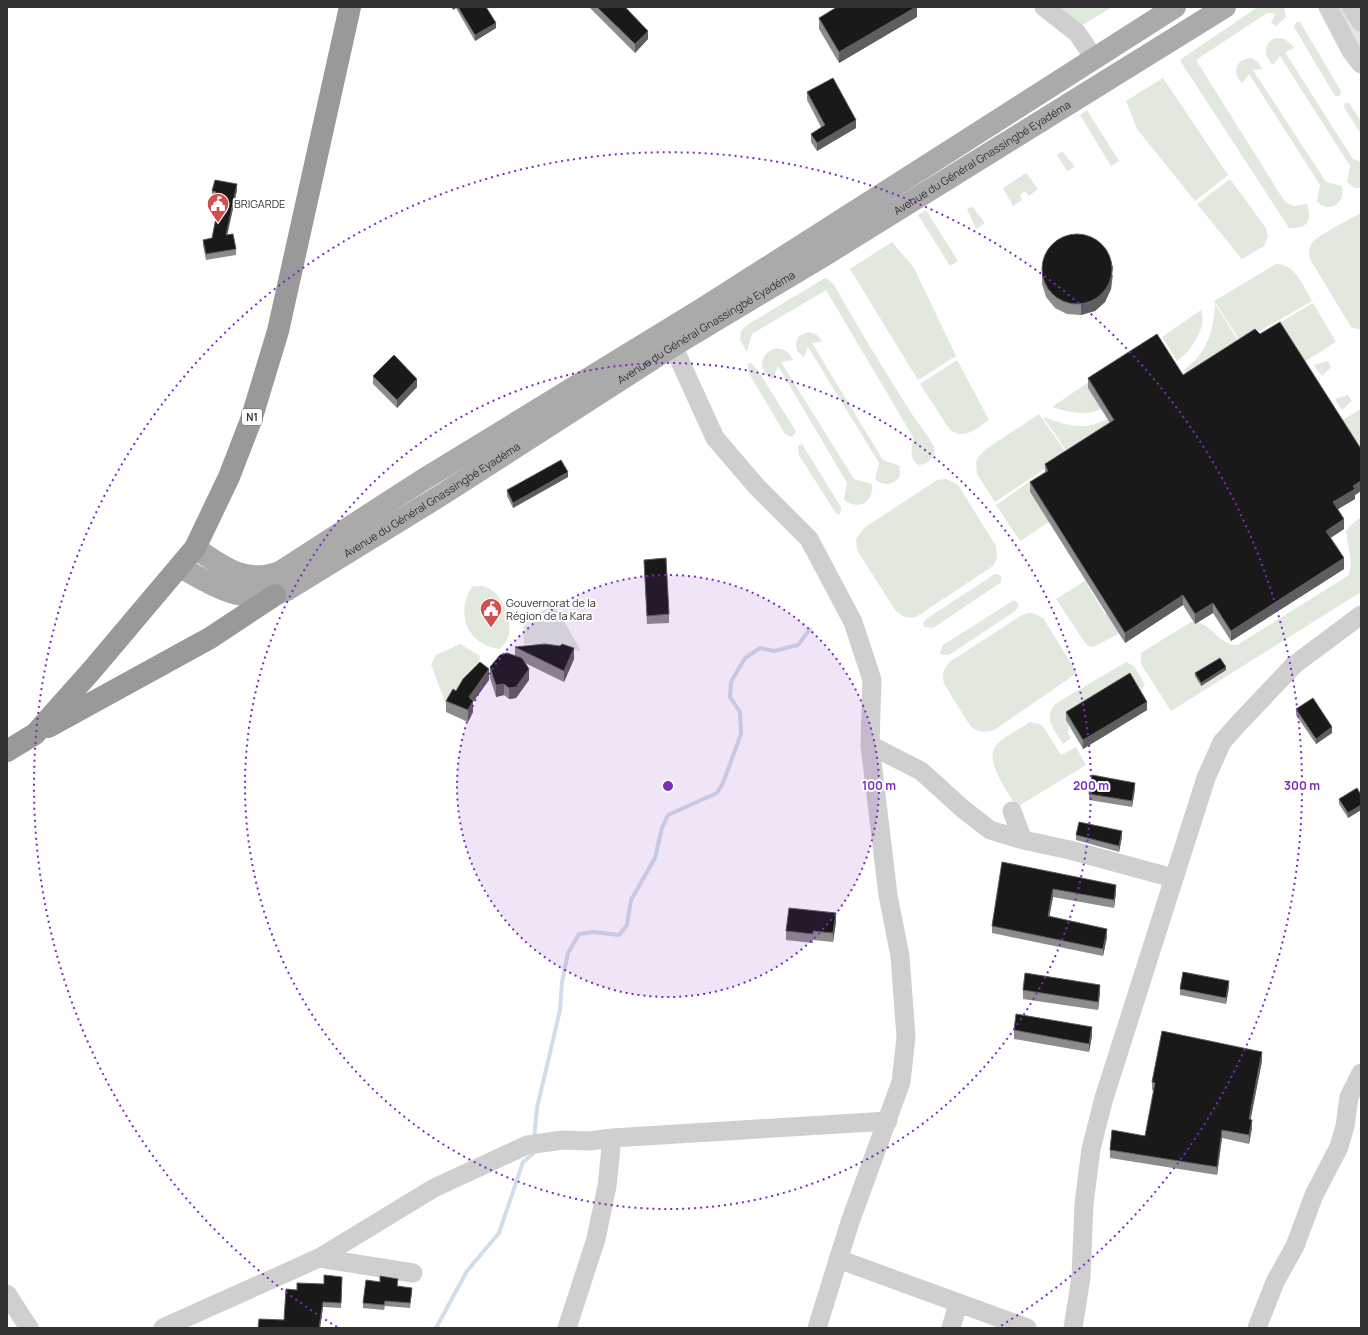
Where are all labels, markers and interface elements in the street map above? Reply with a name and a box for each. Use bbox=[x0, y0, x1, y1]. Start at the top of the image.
street label: Avenue du Général Gnassingbé Eyadéma bbox=[890, 97, 1073, 218]
public building icon: BRIGARDE bbox=[205, 191, 231, 224]
place label: BRIGARDE bbox=[234, 196, 285, 211]
street label: Avenue du Général Gnassingbé Eyadéma bbox=[614, 267, 797, 387]
road number: N1 bbox=[242, 409, 262, 425]
street label: Avenue du Général Gnassingbé Eyadéma bbox=[340, 438, 523, 561]
place label: Gouvernorat de la Région de la Kara bbox=[506, 595, 596, 623]
public building icon: Gouvernorat de la Région de la Kara bbox=[478, 596, 504, 629]
text: 100 m bbox=[862, 777, 896, 794]
text: 200 m bbox=[1073, 777, 1109, 794]
text: 300 m bbox=[1284, 777, 1320, 794]
centre of rings bbox=[661, 779, 675, 793]

